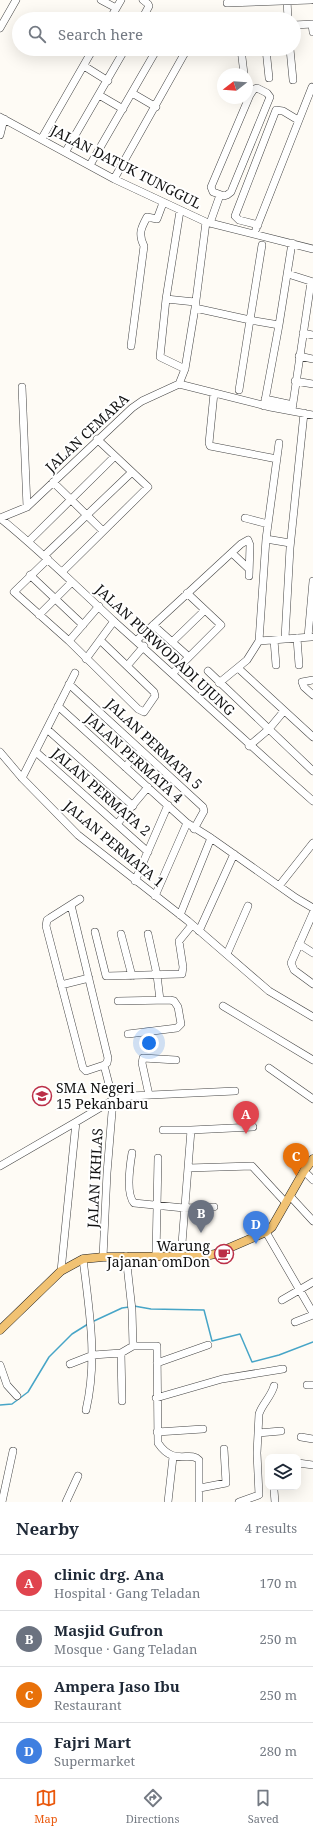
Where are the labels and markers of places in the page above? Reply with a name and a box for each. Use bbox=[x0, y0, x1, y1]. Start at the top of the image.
place label: SMA Negeri 15 Pekanbaru bbox=[56, 1078, 148, 1113]
school or university icon: SMA Negeri 15 Pekanbaru bbox=[31, 1085, 53, 1107]
pin: A bbox=[233, 1101, 259, 1134]
pin: C bbox=[283, 1143, 309, 1176]
pin: B bbox=[188, 1200, 214, 1233]
pin: D bbox=[243, 1211, 269, 1244]
place label: Warung Jajanan omDon bbox=[106, 1236, 210, 1271]
cafe icon: Warung Jajanan omDon bbox=[213, 1243, 235, 1265]

